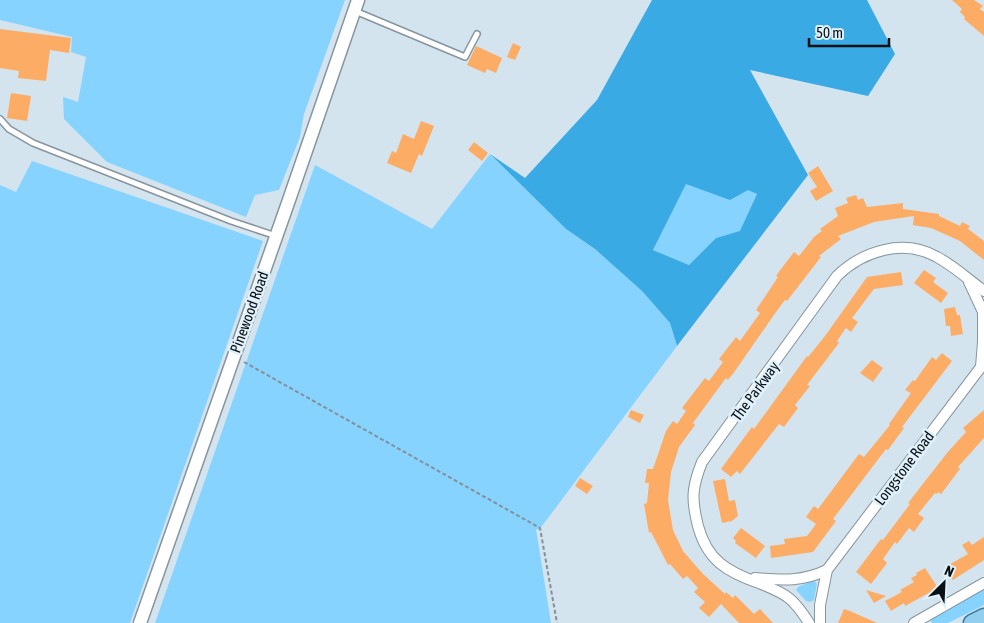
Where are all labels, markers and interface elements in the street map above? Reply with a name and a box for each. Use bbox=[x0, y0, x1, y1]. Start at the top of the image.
scale bar bbox=[809, 15, 889, 47]
text: 50 m bbox=[816, 24, 843, 41]
street label: Pinewood Road bbox=[226, 269, 272, 355]
street label: The Parkway bbox=[728, 358, 782, 424]
street label: Longstone Road bbox=[871, 428, 937, 508]
north arrow bbox=[919, 558, 969, 608]
text: N bbox=[942, 562, 956, 580]

